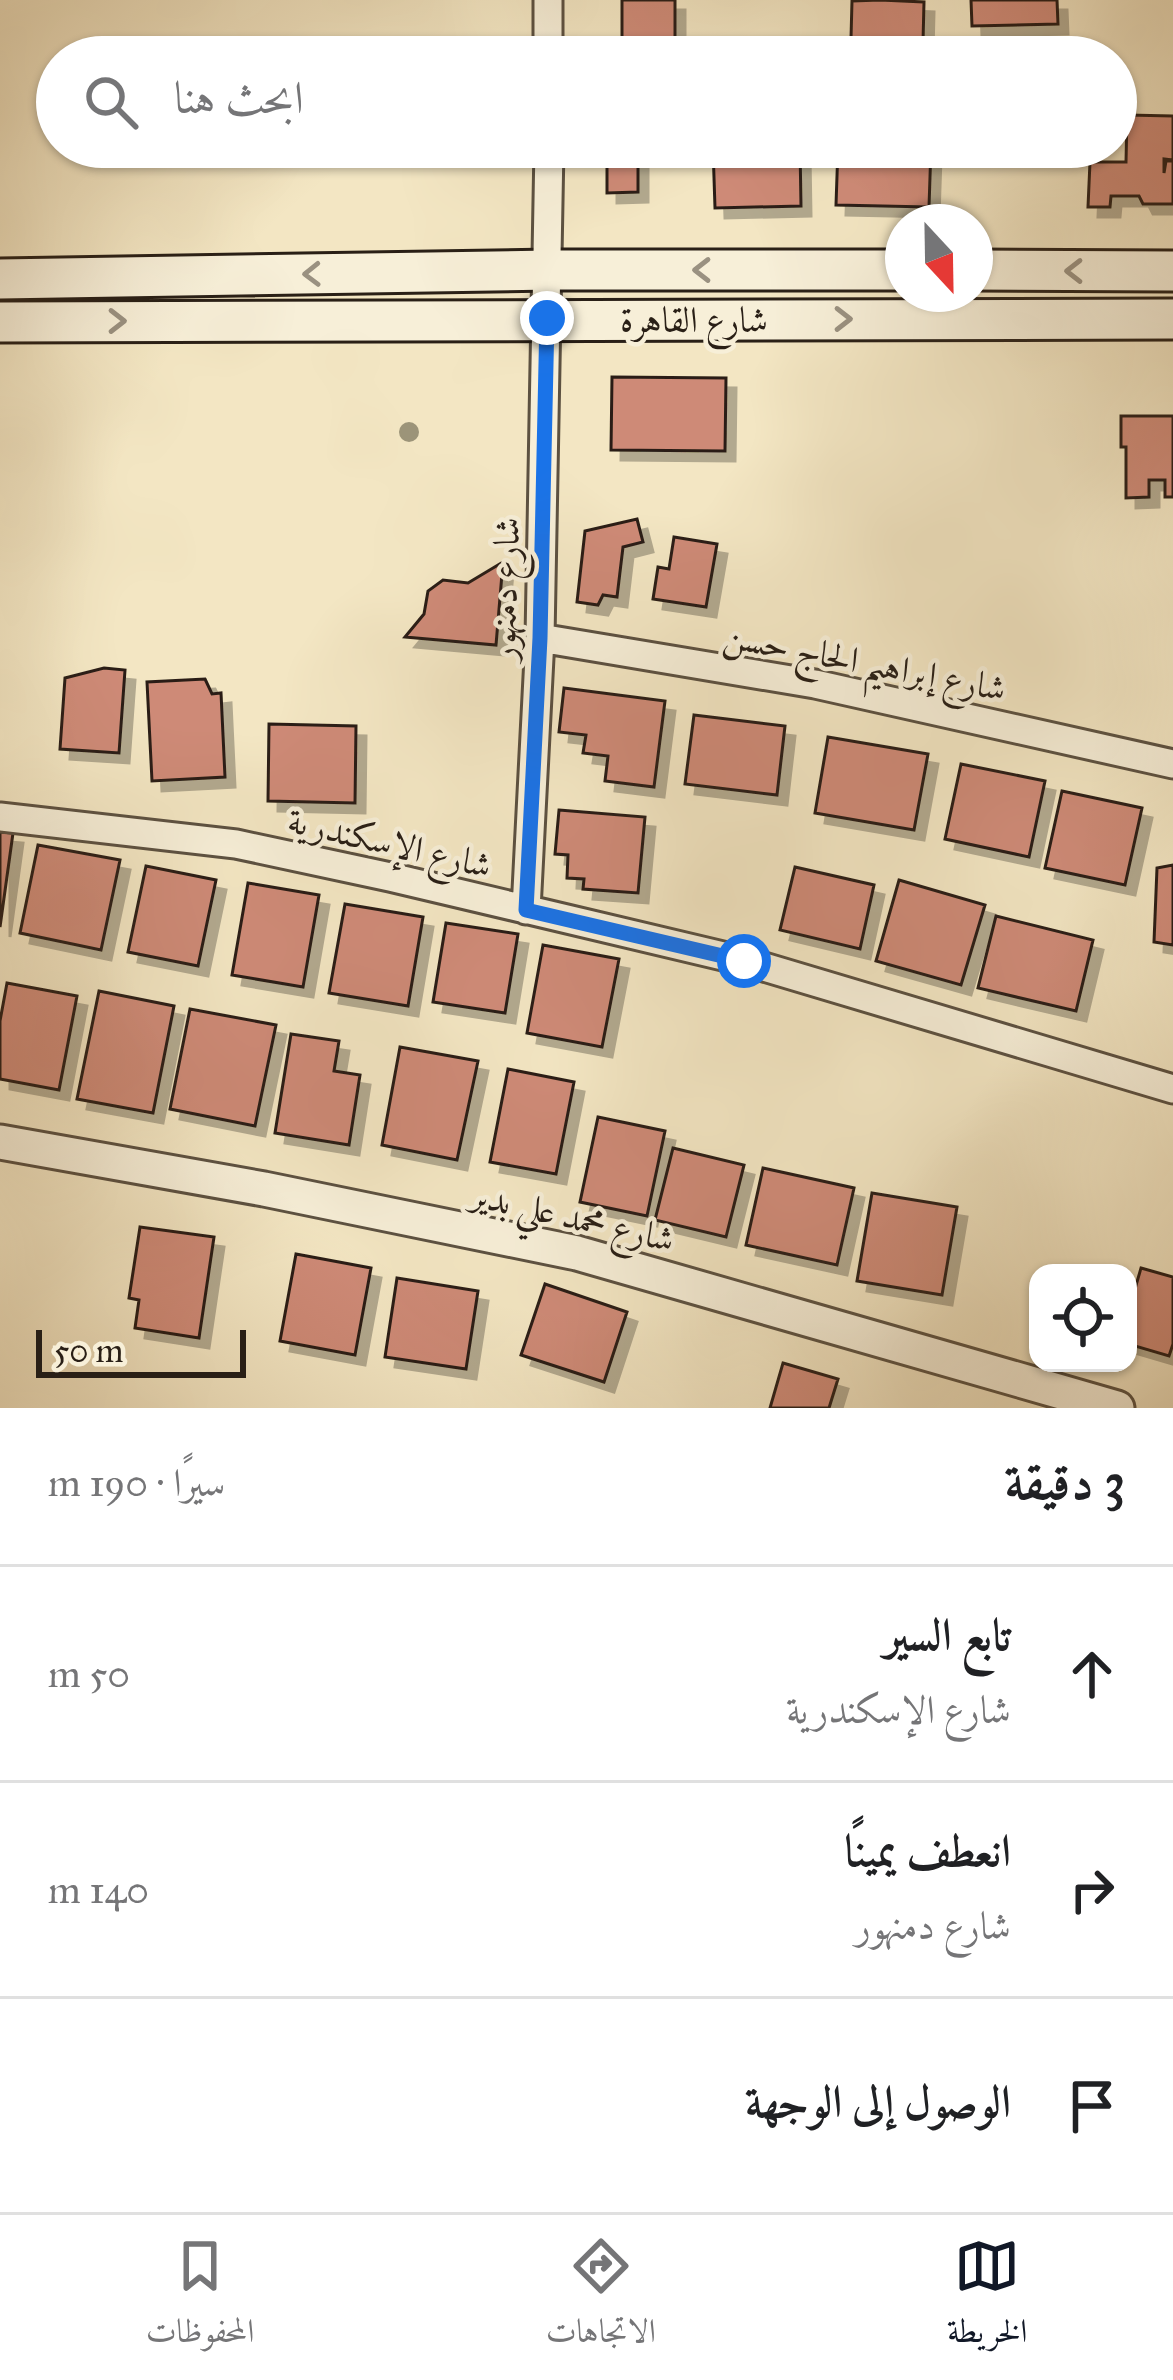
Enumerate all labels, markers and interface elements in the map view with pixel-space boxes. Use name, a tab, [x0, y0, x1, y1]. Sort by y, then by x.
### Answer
search box	[36, 36, 1137, 168]
icon: search	[78, 69, 144, 135]
text: ابحث هنا	[174, 70, 304, 125]
north arrow	[885, 204, 993, 312]
one-way arrow	[692, 257, 710, 283]
one-way arrow	[1064, 258, 1083, 284]
one-way arrow	[302, 261, 320, 287]
route end	[520, 291, 574, 345]
street label: شارع القاهرة	[620, 298, 768, 350]
one-way arrow	[835, 306, 853, 332]
one-way arrow	[109, 308, 127, 334]
street label: شارع دمنهور	[480, 516, 537, 665]
street label: شارع إبراهيم الحاج حسن	[717, 613, 1010, 724]
street label: شارع الإسكندرية	[282, 798, 496, 896]
route start	[717, 934, 771, 988]
street label: شارع محمد علي بدير	[460, 1171, 679, 1273]
map controls	[1029, 1264, 1137, 1372]
button: locate	[1029, 1264, 1137, 1372]
scale bar	[36, 1324, 246, 1377]
text: 50 m	[54, 1331, 123, 1371]
text: 3 دقيقة	[1005, 1451, 1125, 1513]
text: سيرًا · 190 m	[48, 1459, 225, 1507]
text: تابع السير	[884, 1607, 1011, 1662]
icon: ahead	[1059, 1641, 1125, 1707]
text: 50 m	[48, 1650, 130, 1698]
text: شارع الإسكندرية	[786, 1686, 1011, 1734]
text: انعطف يمينًا	[845, 1823, 1011, 1878]
icon: right	[1059, 1857, 1125, 1923]
text: 140 m	[48, 1866, 149, 1914]
text: شارع دمنهور	[855, 1902, 1011, 1950]
icon: arrive	[1059, 2073, 1125, 2139]
text: الوصول إلى الوجهة	[745, 2074, 1011, 2129]
tab: المحفوظات	[146, 2233, 254, 2363]
tab: الاتجاهات	[546, 2233, 656, 2363]
tab: الخريطة	[947, 2233, 1027, 2363]

